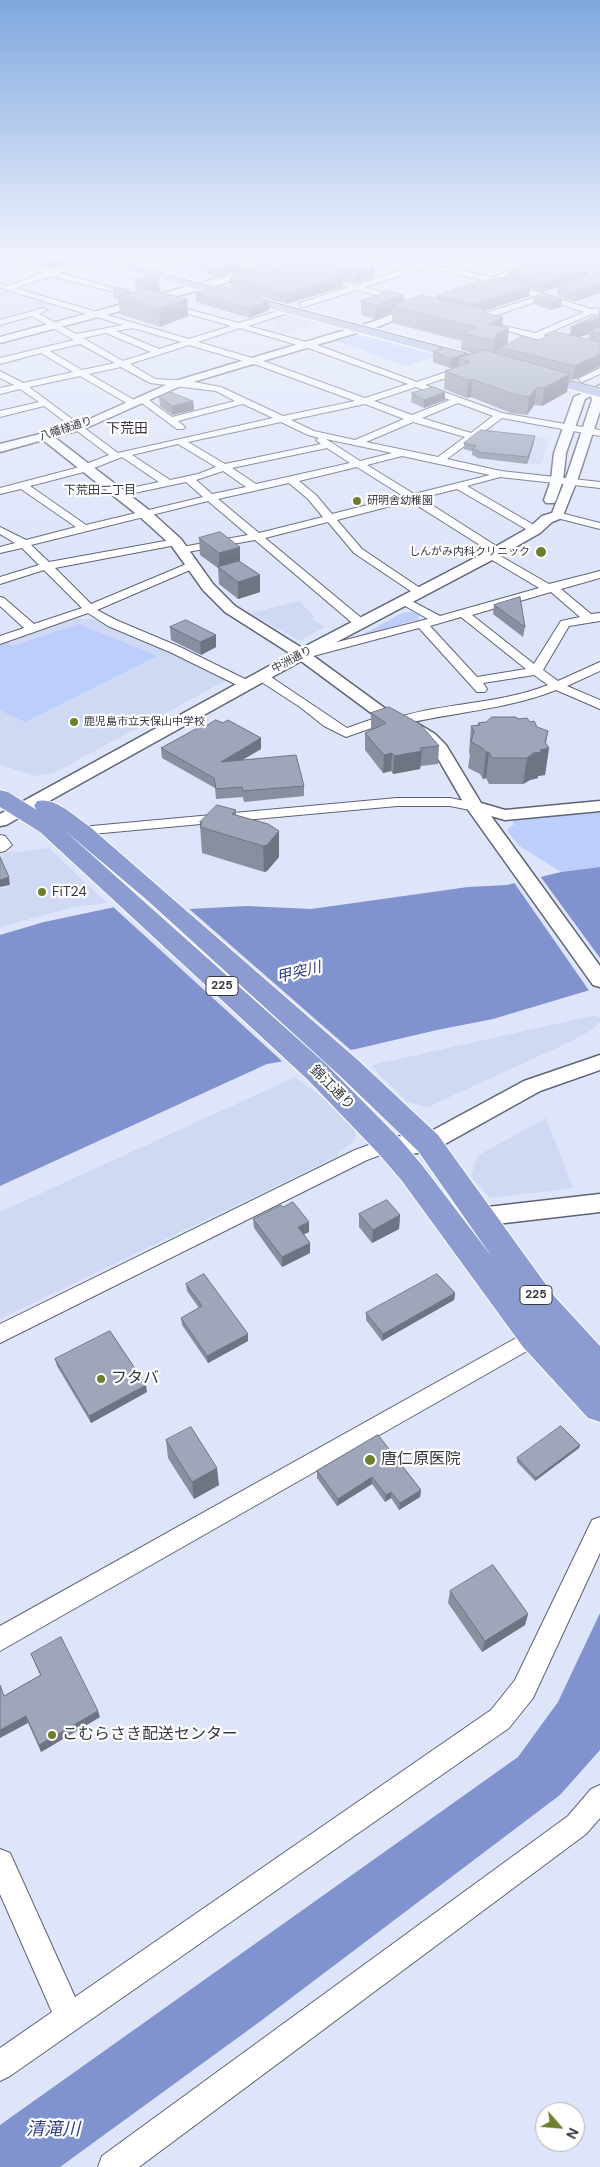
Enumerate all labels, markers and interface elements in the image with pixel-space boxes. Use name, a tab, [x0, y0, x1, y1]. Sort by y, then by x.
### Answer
street label: 八幡様通り	[38, 414, 94, 444]
district label: 下荒田	[106, 421, 148, 437]
district label: 下荒田二丁目	[64, 484, 136, 498]
place label: 研明舎幼稚園	[367, 494, 433, 508]
marker: 研明舎幼稚園	[351, 495, 363, 507]
place label: しんがみ内科クリニック	[409, 545, 530, 559]
marker: しんがみ内科クリニック	[534, 545, 548, 559]
street label: 中洲通り	[269, 644, 315, 676]
place label: 鹿児島市立天保山中学校	[84, 715, 205, 729]
marker: 鹿児島市立天保山中学校	[68, 716, 80, 728]
place label: FiT24	[52, 884, 87, 900]
marker: FiT24	[36, 886, 48, 898]
water label: 甲突川	[275, 959, 323, 987]
road number: 225	[206, 976, 238, 996]
street label: 錦江通り	[306, 1062, 358, 1114]
road number: 225	[520, 1286, 552, 1304]
place label: フタバ	[111, 1369, 159, 1389]
marker: フタバ	[95, 1373, 107, 1385]
place label: 唐仁原医院	[381, 1450, 461, 1470]
marker: 唐仁原医院	[363, 1453, 377, 1467]
place label: こむらさき配送センター	[62, 1725, 238, 1745]
marker: こむらさき配送センター	[46, 1729, 58, 1741]
north arrow	[535, 2102, 585, 2152]
water label: 清滝川	[26, 2119, 80, 2141]
text: N	[562, 2125, 583, 2142]

